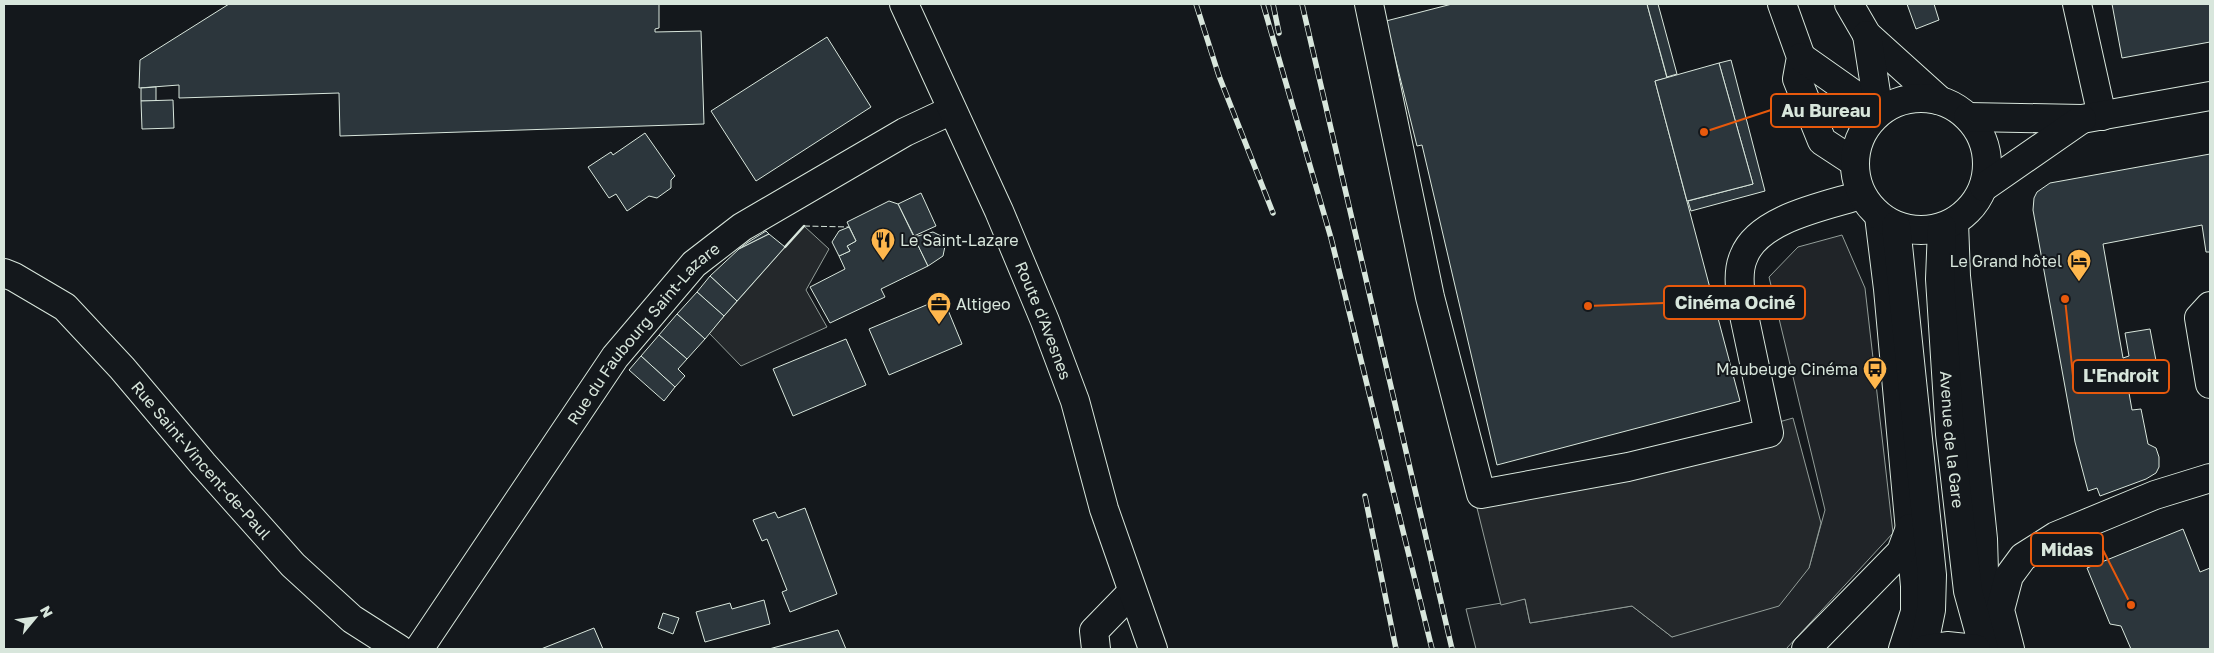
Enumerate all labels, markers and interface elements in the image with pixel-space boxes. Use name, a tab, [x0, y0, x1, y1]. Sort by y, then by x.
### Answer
callout: Au Bureau	[1771, 94, 1880, 127]
text: Au Bureau	[1781, 99, 1871, 121]
restaurant icon: Le Saint-Lazare	[870, 227, 896, 261]
place label: Le Saint-Lazare	[900, 230, 1019, 250]
street label: Rue du Faubourg Saint-Lazare	[563, 238, 724, 428]
hotel icon: Le Grand hôtel	[2066, 248, 2092, 282]
place label: Le Grand hôtel	[1949, 251, 2062, 271]
street label: Route d'Avesnes	[1011, 258, 1076, 382]
callout: Cinéma Ociné	[1664, 286, 1805, 319]
office icon: Altigeo	[926, 291, 952, 325]
text: Cinéma Ociné	[1675, 291, 1796, 313]
place label: Altigeo	[956, 294, 1011, 314]
bus stop icon: Maubeuge Cinéma	[1862, 356, 1888, 390]
place label: Maubeuge Cinéma	[1716, 359, 1858, 379]
callout: L'Endroit	[2073, 360, 2169, 393]
text: L'Endroit	[2083, 364, 2159, 386]
street label: Avenue de la Gare	[1936, 370, 1968, 509]
street label: Rue Saint-Vincent-de-Paul	[127, 377, 275, 543]
callout: Midas	[2031, 533, 2103, 566]
text: Midas	[2041, 538, 2093, 560]
north arrow	[10, 593, 60, 643]
text: N	[37, 603, 57, 620]

